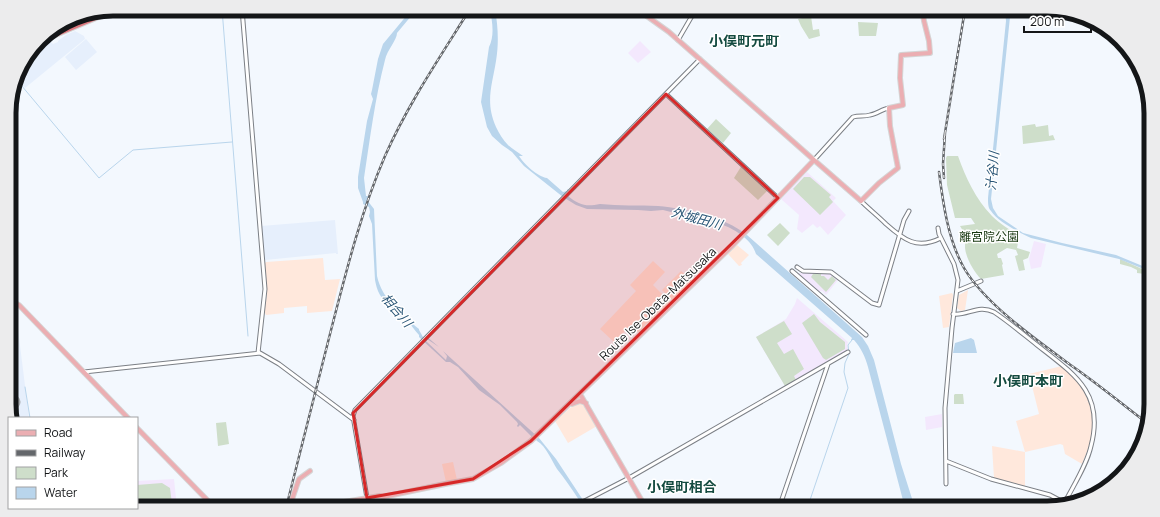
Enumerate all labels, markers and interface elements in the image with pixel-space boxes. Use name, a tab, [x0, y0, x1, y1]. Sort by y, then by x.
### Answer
scale bar	[1024, 8, 1091, 34]
text: 200 m	[1030, 13, 1064, 30]
district label: 小俣町元町	[709, 31, 779, 50]
water label: 汁谷川	[981, 149, 1003, 191]
water label: 外城田川	[670, 203, 726, 234]
park label: 離宮院公園	[959, 228, 1019, 245]
street label: Route Ise-Obata-Matsusaka	[595, 243, 720, 364]
water label: 相合川	[377, 289, 418, 332]
district label: 小俣町本町	[993, 371, 1063, 390]
legend	[8, 417, 138, 509]
text: Road	[44, 424, 72, 441]
text: Railway	[44, 444, 86, 461]
text: Park	[44, 464, 69, 481]
district label: 小俣町相合	[647, 477, 717, 496]
text: Water	[44, 484, 78, 501]

